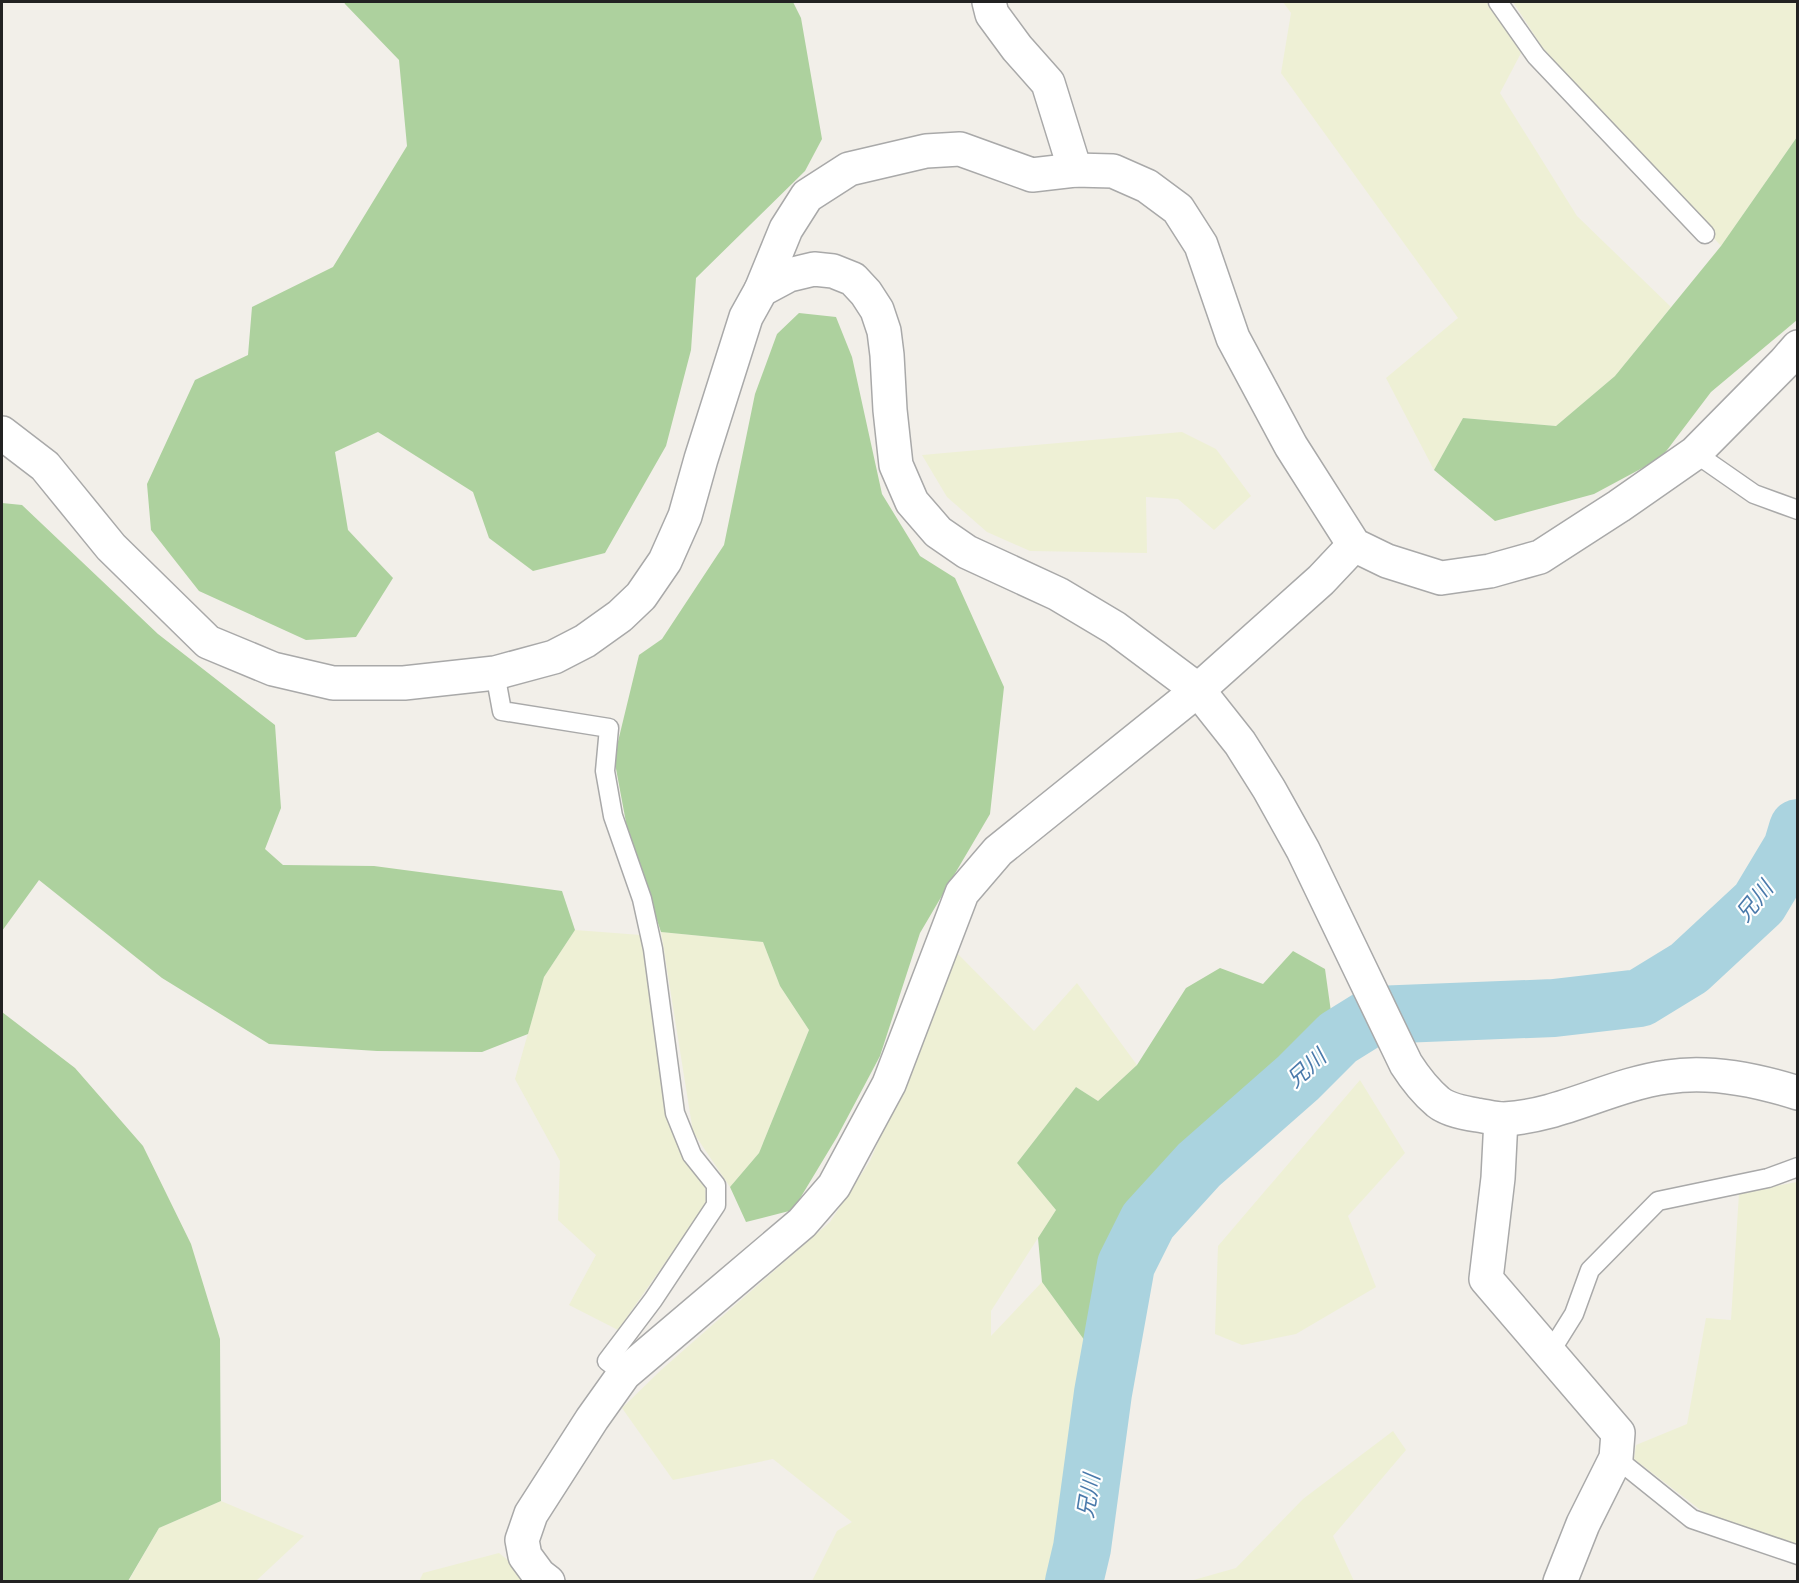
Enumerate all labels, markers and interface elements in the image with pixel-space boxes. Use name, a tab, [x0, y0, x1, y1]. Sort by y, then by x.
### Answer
water label: 兄川	[1730, 874, 1779, 926]
water label: 兄川	[1281, 1042, 1333, 1092]
water label: 兄川	[1072, 1470, 1105, 1520]

